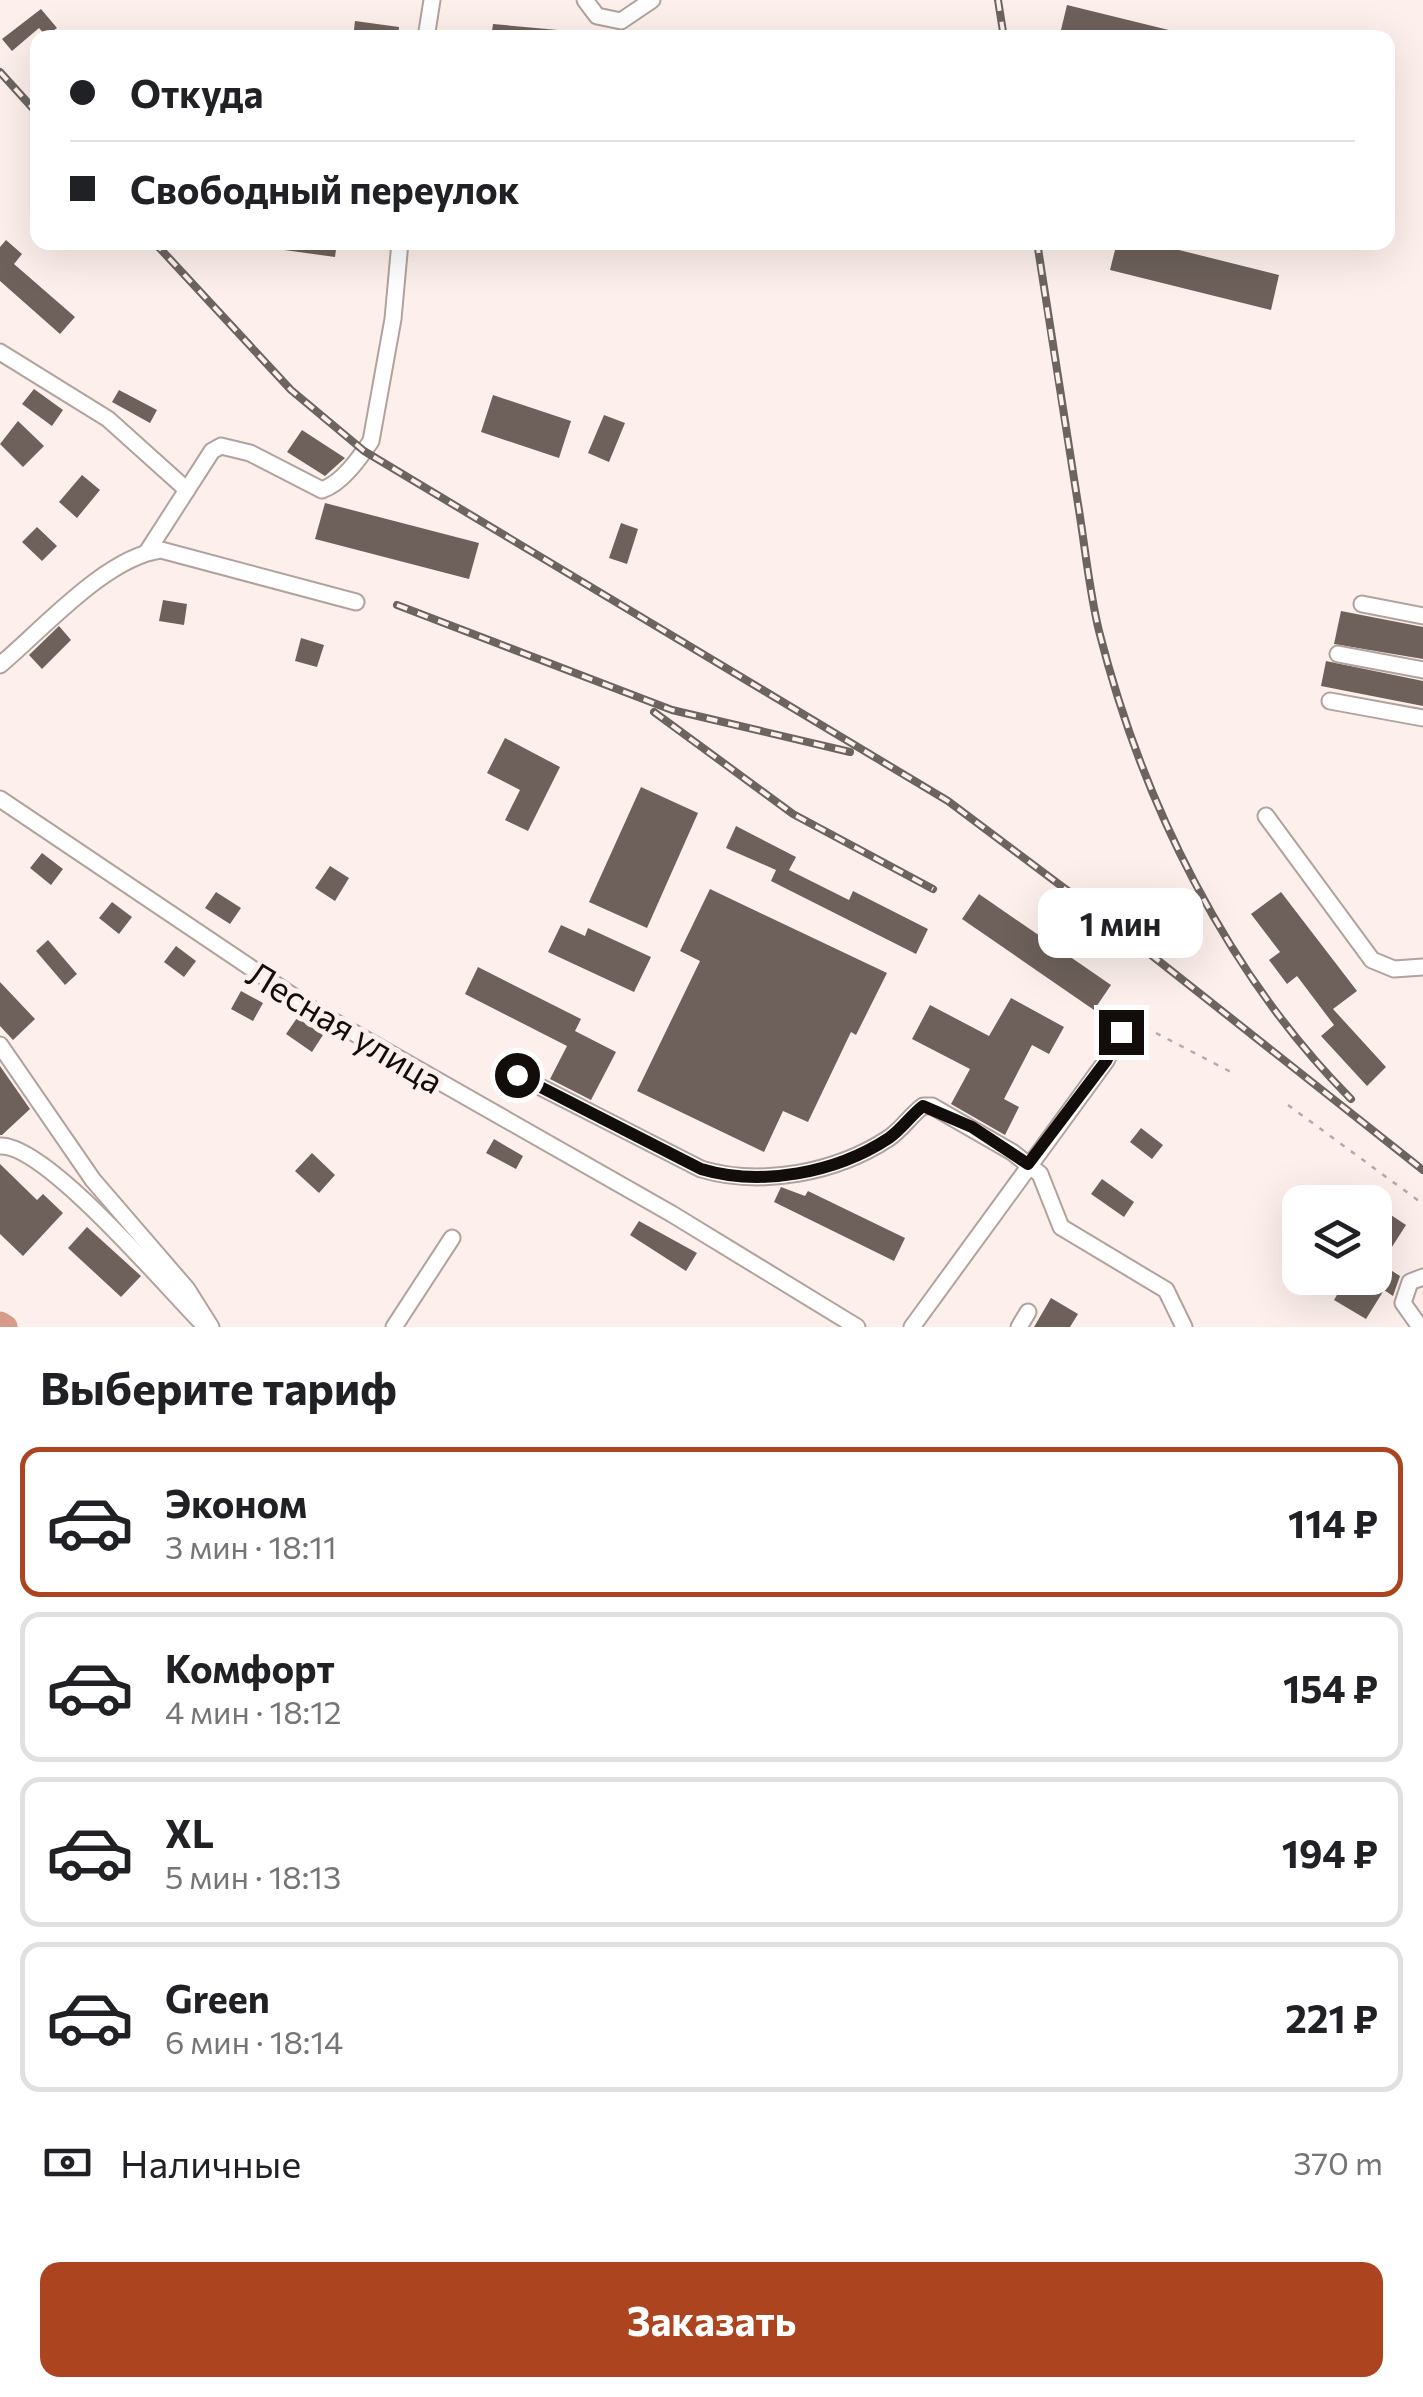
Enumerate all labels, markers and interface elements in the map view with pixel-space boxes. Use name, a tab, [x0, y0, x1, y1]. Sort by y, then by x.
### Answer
text: Откуда	[130, 69, 263, 116]
text: Свободный переулок	[130, 165, 519, 212]
callout: 1 мин	[1038, 887, 1204, 957]
text: 1 мин	[1080, 903, 1161, 943]
street label: Лесная улица	[240, 951, 452, 1101]
route end	[1099, 1010, 1144, 1055]
route start	[495, 1053, 540, 1098]
map controls	[1282, 1185, 1392, 1295]
button: layers	[1282, 1185, 1392, 1295]
text: Выберите тариф	[40, 1359, 397, 1414]
icon: car	[45, 1477, 135, 1567]
text: Эконом	[165, 1479, 307, 1526]
text: 114 ₽	[1288, 1499, 1378, 1546]
text: 3 мин · 18:11	[165, 1526, 337, 1566]
icon: car	[45, 1642, 135, 1732]
text: Комфорт	[165, 1644, 335, 1691]
text: 154 ₽	[1283, 1664, 1378, 1711]
text: 4 мин · 18:12	[165, 1691, 342, 1731]
icon: car	[45, 1807, 135, 1897]
text: XL	[165, 1809, 214, 1856]
text: 194 ₽	[1282, 1829, 1378, 1876]
text: 5 мин · 18:13	[165, 1856, 341, 1896]
icon: car	[45, 1972, 135, 2062]
text: Green	[165, 1974, 270, 2021]
text: 221 ₽	[1285, 1994, 1378, 2041]
text: 6 мин · 18:14	[165, 2021, 343, 2061]
icon: cash	[40, 2135, 95, 2190]
text: Наличные	[120, 2139, 301, 2186]
text: 370 m	[1293, 2142, 1383, 2182]
button: Заказать	[40, 2262, 1383, 2377]

